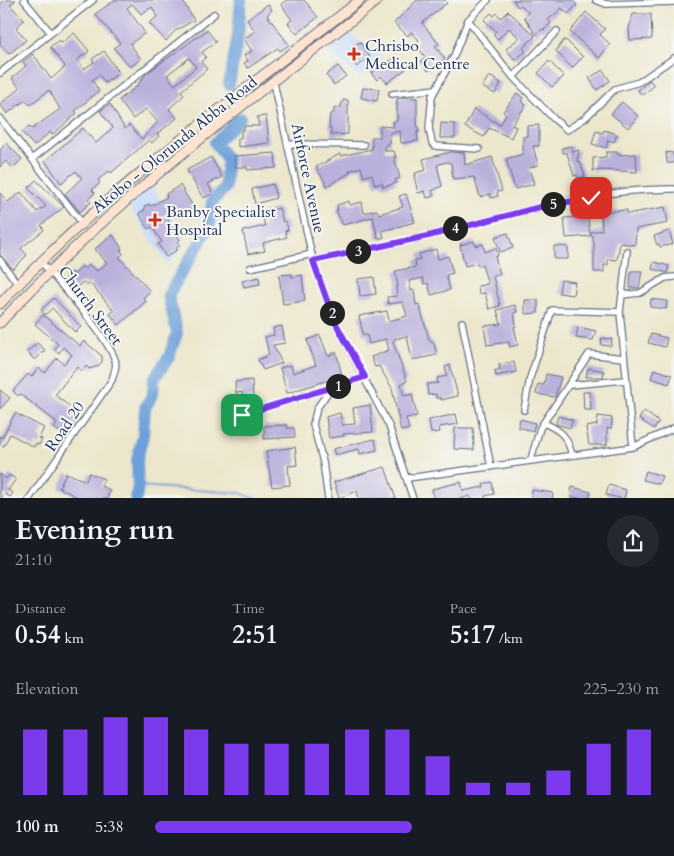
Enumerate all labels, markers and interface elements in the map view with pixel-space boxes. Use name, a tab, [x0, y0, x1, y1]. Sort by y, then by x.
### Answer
place label: Chrisbo Medical Centre	[365, 35, 470, 75]
marker: Chrisbo Medical Centre	[347, 47, 361, 61]
street label: Akobo - Olorunda Abba Road	[87, 71, 262, 218]
street label: Airforce Avenue	[286, 121, 330, 235]
pin	[570, 177, 612, 219]
icon: check	[577, 184, 605, 212]
pin: 5	[540, 192, 566, 216]
text: 5	[550, 195, 557, 214]
place label: Banby Specialist Hospital	[166, 201, 276, 241]
marker: Banby Specialist Hospital	[148, 213, 162, 227]
pin: 4	[442, 216, 468, 240]
text: 4	[452, 219, 459, 238]
pin: 3	[346, 238, 370, 264]
text: 3	[355, 242, 362, 261]
street label: Church Street	[53, 261, 127, 350]
pin: 2	[320, 300, 344, 326]
text: 2	[329, 304, 336, 323]
pin: 1	[326, 374, 350, 398]
text: 1	[335, 377, 342, 396]
pin	[221, 394, 263, 436]
street label: Road 20	[40, 397, 90, 456]
icon: arrive	[228, 401, 256, 429]
text: Evening run	[15, 511, 174, 549]
button: share	[607, 515, 659, 567]
text: 21:10	[15, 549, 52, 571]
text: Distance	[15, 599, 66, 618]
text: Time	[232, 599, 265, 618]
text: Pace	[450, 599, 477, 618]
text: 0.54	[15, 618, 61, 652]
text: 2:51	[232, 618, 278, 652]
text: 5:17	[450, 618, 495, 652]
text: km	[61, 629, 84, 648]
text: /km	[495, 629, 523, 648]
text: Elevation	[15, 678, 79, 700]
text: 225–230 m	[583, 678, 659, 700]
text: 100 m	[15, 816, 59, 838]
text: 5:38	[95, 816, 124, 838]

